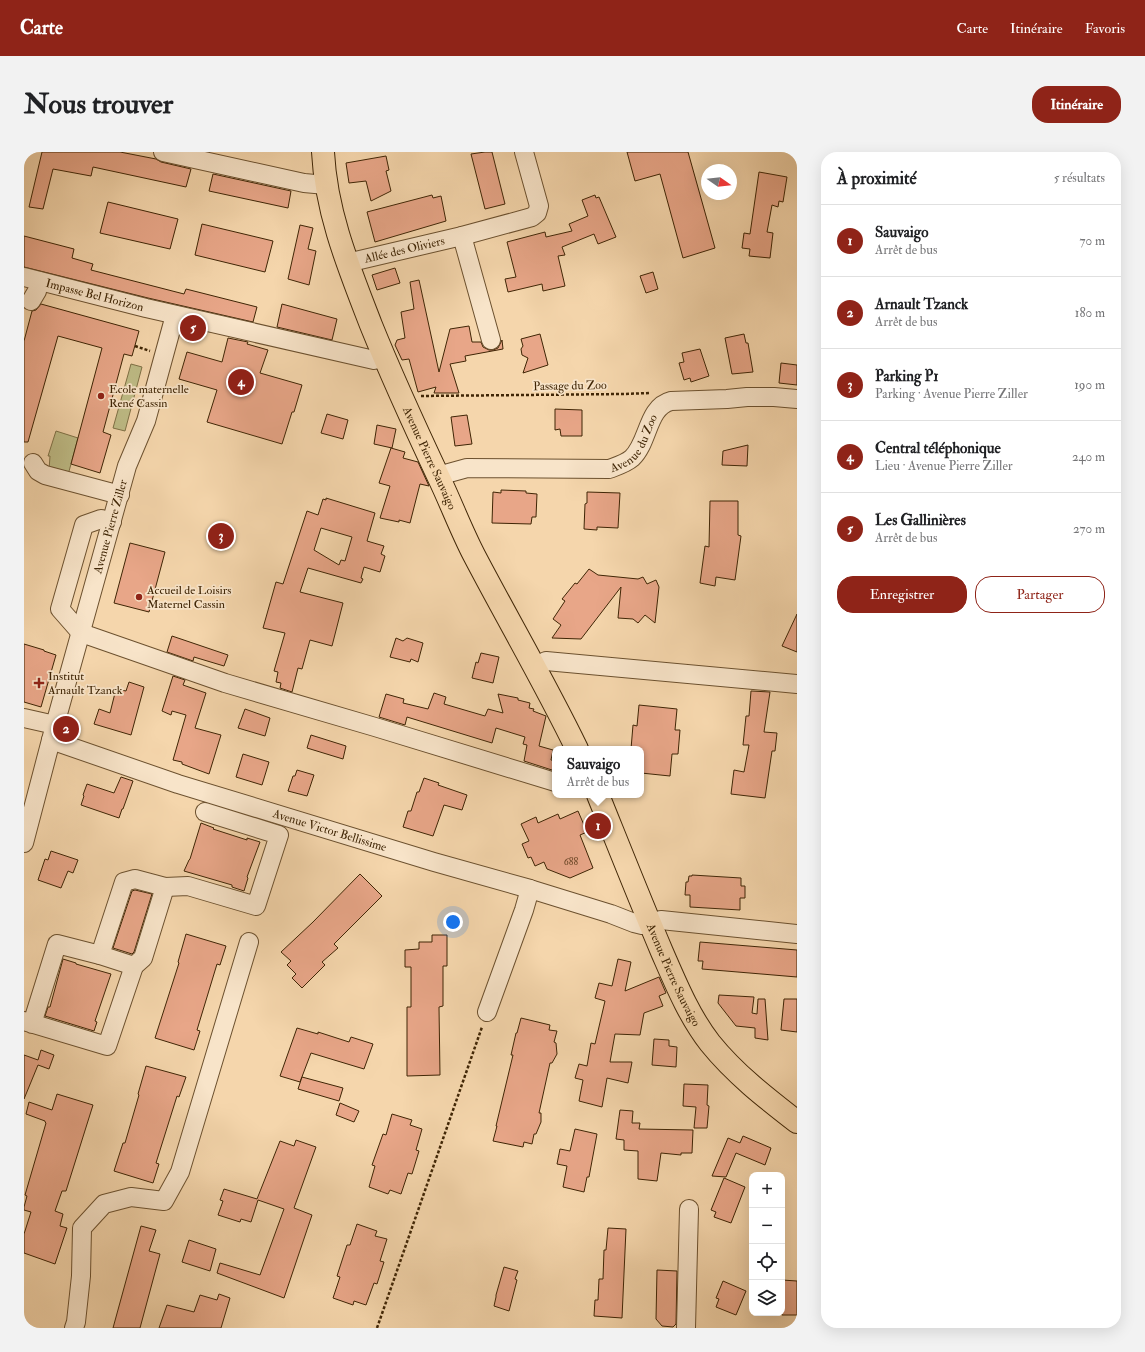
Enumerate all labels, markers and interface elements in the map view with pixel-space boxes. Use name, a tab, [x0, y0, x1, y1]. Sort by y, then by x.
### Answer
text: Carte	[20, 16, 63, 40]
text: Carte	[957, 20, 988, 37]
text: Itinéraire	[1010, 20, 1063, 37]
text: Favoris	[1085, 20, 1125, 37]
button: Itinéraire	[1032, 86, 1121, 123]
text: Nous trouver	[24, 87, 173, 122]
north arrow	[701, 164, 737, 200]
text: À proximité	[837, 168, 917, 189]
text: 5 résultats	[1054, 170, 1105, 186]
text: Sauvaigo	[875, 223, 928, 242]
street label: Allée des Oliviers	[362, 233, 446, 266]
text: 1	[848, 233, 852, 249]
text: 70 m	[1080, 233, 1105, 249]
text: Arrêt de bus	[875, 242, 937, 258]
street label: Impasse Bel Horizon	[44, 275, 145, 315]
text: Arnault Tzanck	[875, 295, 968, 314]
text: 2	[847, 305, 853, 321]
text: 180 m	[1075, 305, 1105, 321]
pin: 5	[180, 313, 206, 343]
text: Arrêt de bus	[875, 314, 937, 330]
pin: 4	[228, 367, 254, 397]
text: Parking P1	[875, 367, 939, 386]
text: 3	[848, 377, 853, 393]
text: 190 m	[1074, 377, 1105, 393]
street label: Passage du Zoo	[533, 378, 607, 394]
place label: Ecole maternelle René Cassin	[109, 382, 189, 411]
text: Parking · Avenue Pierre Ziller	[875, 386, 1028, 402]
marker: Ecole maternelle René Cassin	[96, 391, 106, 401]
street label: Avenue Pierre Sauvaigo	[399, 403, 460, 512]
street label: Avenue du Zoo	[607, 411, 661, 476]
text: Central téléphonique	[875, 439, 1001, 458]
text: 4	[846, 449, 854, 465]
text: 240 m	[1072, 449, 1105, 465]
text: Lieu · Avenue Pierre Ziller	[875, 458, 1013, 474]
street label: Avenue Pierre Ziller	[90, 477, 130, 576]
text: Les Gallinières	[875, 511, 966, 530]
pin: 3	[208, 521, 234, 551]
text: 5	[847, 521, 853, 537]
text: 270 m	[1073, 521, 1105, 537]
text: Arrêt de bus	[875, 530, 937, 546]
button: Enregistrer	[837, 576, 967, 613]
button: Partager	[975, 576, 1105, 613]
place label: Accueil de Loisirs Maternel Cassin	[146, 583, 231, 612]
marker: Accueil de Loisirs Maternel Cassin	[134, 592, 144, 602]
place label: Institut Arnault Tzanck	[47, 669, 123, 698]
marker: Institut Arnault Tzanck	[33, 677, 45, 689]
pin: 2	[53, 714, 79, 744]
popup	[552, 746, 644, 798]
text: Sauvaigo	[567, 755, 620, 774]
text: Arrêt de bus	[567, 774, 629, 790]
street label: Avenue Victor Bellissime	[270, 806, 389, 855]
pin: 1	[585, 811, 611, 841]
house number: 688	[564, 856, 579, 868]
your location	[443, 912, 463, 932]
street label: Avenue Pierre Sauvaigo	[643, 920, 704, 1029]
map controls	[749, 1172, 785, 1316]
button: +	[749, 1172, 785, 1208]
button: −	[749, 1208, 785, 1244]
button: locate	[749, 1244, 785, 1280]
button: layers	[749, 1280, 785, 1316]

